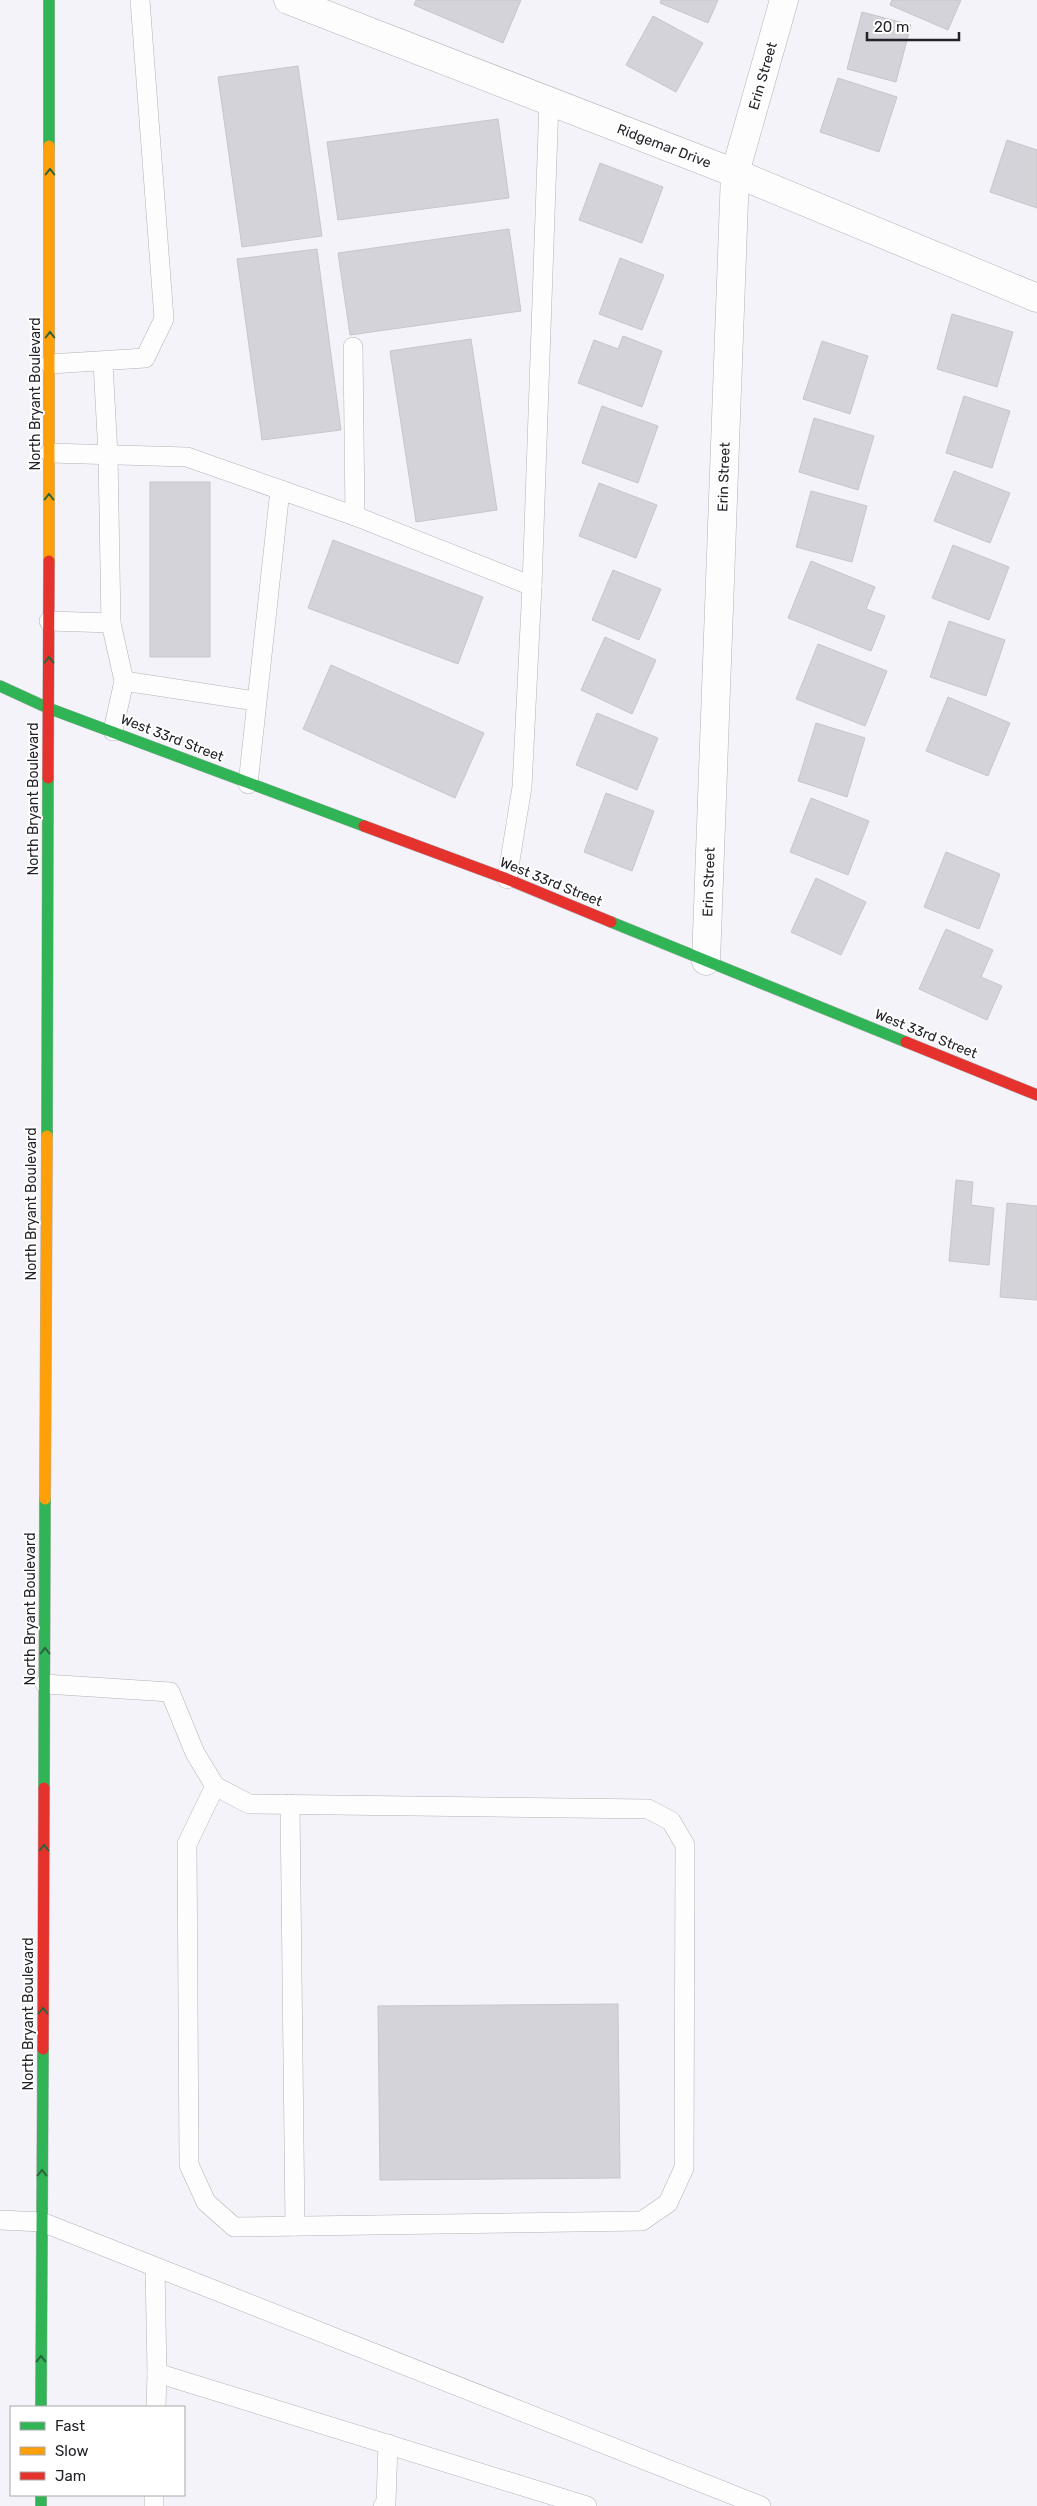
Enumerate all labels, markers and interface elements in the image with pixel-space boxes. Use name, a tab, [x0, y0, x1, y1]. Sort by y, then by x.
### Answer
scale bar	[867, 10, 960, 42]
text: 20 m	[874, 18, 909, 36]
street label: Erin Street	[745, 40, 781, 112]
street label: Ridgemar Drive	[615, 120, 714, 172]
one-way arrow	[44, 168, 55, 176]
street label: North Bryant Boulevard	[27, 317, 44, 471]
one-way arrow	[45, 330, 55, 338]
street label: Erin Street	[714, 441, 734, 512]
one-way arrow	[44, 493, 54, 500]
one-way arrow	[44, 655, 54, 663]
street label: West 33rd Street	[118, 711, 226, 766]
street label: North Bryant Boulevard	[25, 722, 42, 876]
street label: Erin Street	[699, 846, 719, 917]
street label: West 33rd Street	[497, 854, 605, 910]
street label: West 33rd Street	[872, 1006, 980, 1062]
street label: North Bryant Boulevard	[23, 1127, 40, 1281]
street label: North Bryant Boulevard	[22, 1532, 39, 1686]
one-way arrow	[40, 1647, 50, 1654]
one-way arrow	[39, 1844, 49, 1852]
street label: North Bryant Boulevard	[20, 1937, 37, 2091]
one-way arrow	[38, 2007, 48, 2014]
one-way arrow	[37, 2169, 47, 2177]
one-way arrow	[36, 2354, 46, 2362]
legend	[10, 2406, 185, 2496]
text: Fast	[55, 2417, 85, 2435]
text: Slow	[55, 2442, 88, 2460]
text: Jam	[55, 2467, 86, 2485]

